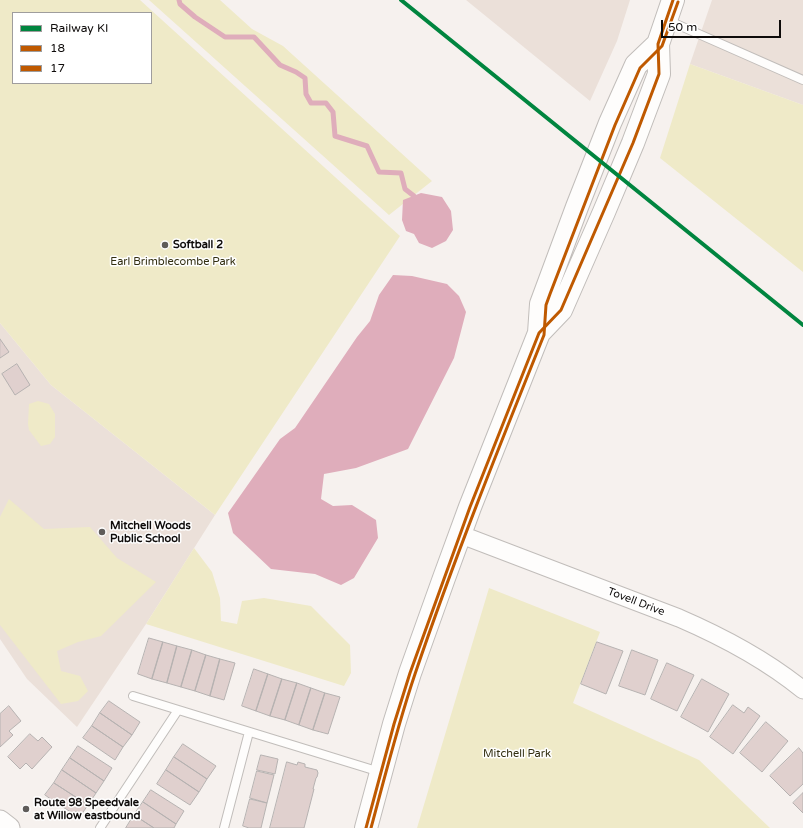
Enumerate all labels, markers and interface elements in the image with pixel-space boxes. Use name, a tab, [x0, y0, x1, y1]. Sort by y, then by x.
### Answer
legend	[12, 12, 152, 84]
scale bar	[663, 12, 783, 38]
text: 50 m	[668, 20, 697, 34]
text: Railway KI	[50, 21, 108, 35]
text: 18	[50, 41, 65, 55]
text: 17	[50, 61, 65, 75]
place label: Softball 2	[173, 238, 223, 252]
marker: Softball 2	[160, 240, 170, 250]
park label: Earl Brimblecombe Park	[110, 255, 236, 269]
place label: Mitchell Woods Public School	[110, 519, 191, 545]
marker: Mitchell Woods Public School	[97, 527, 107, 537]
street label: Tovell Drive	[606, 585, 666, 619]
park label: Mitchell Park	[483, 747, 551, 761]
place label: Route 98 Speedvale at Willow eastbound	[34, 796, 140, 822]
marker: Route 98 Speedvale at Willow eastbound	[21, 804, 31, 814]

